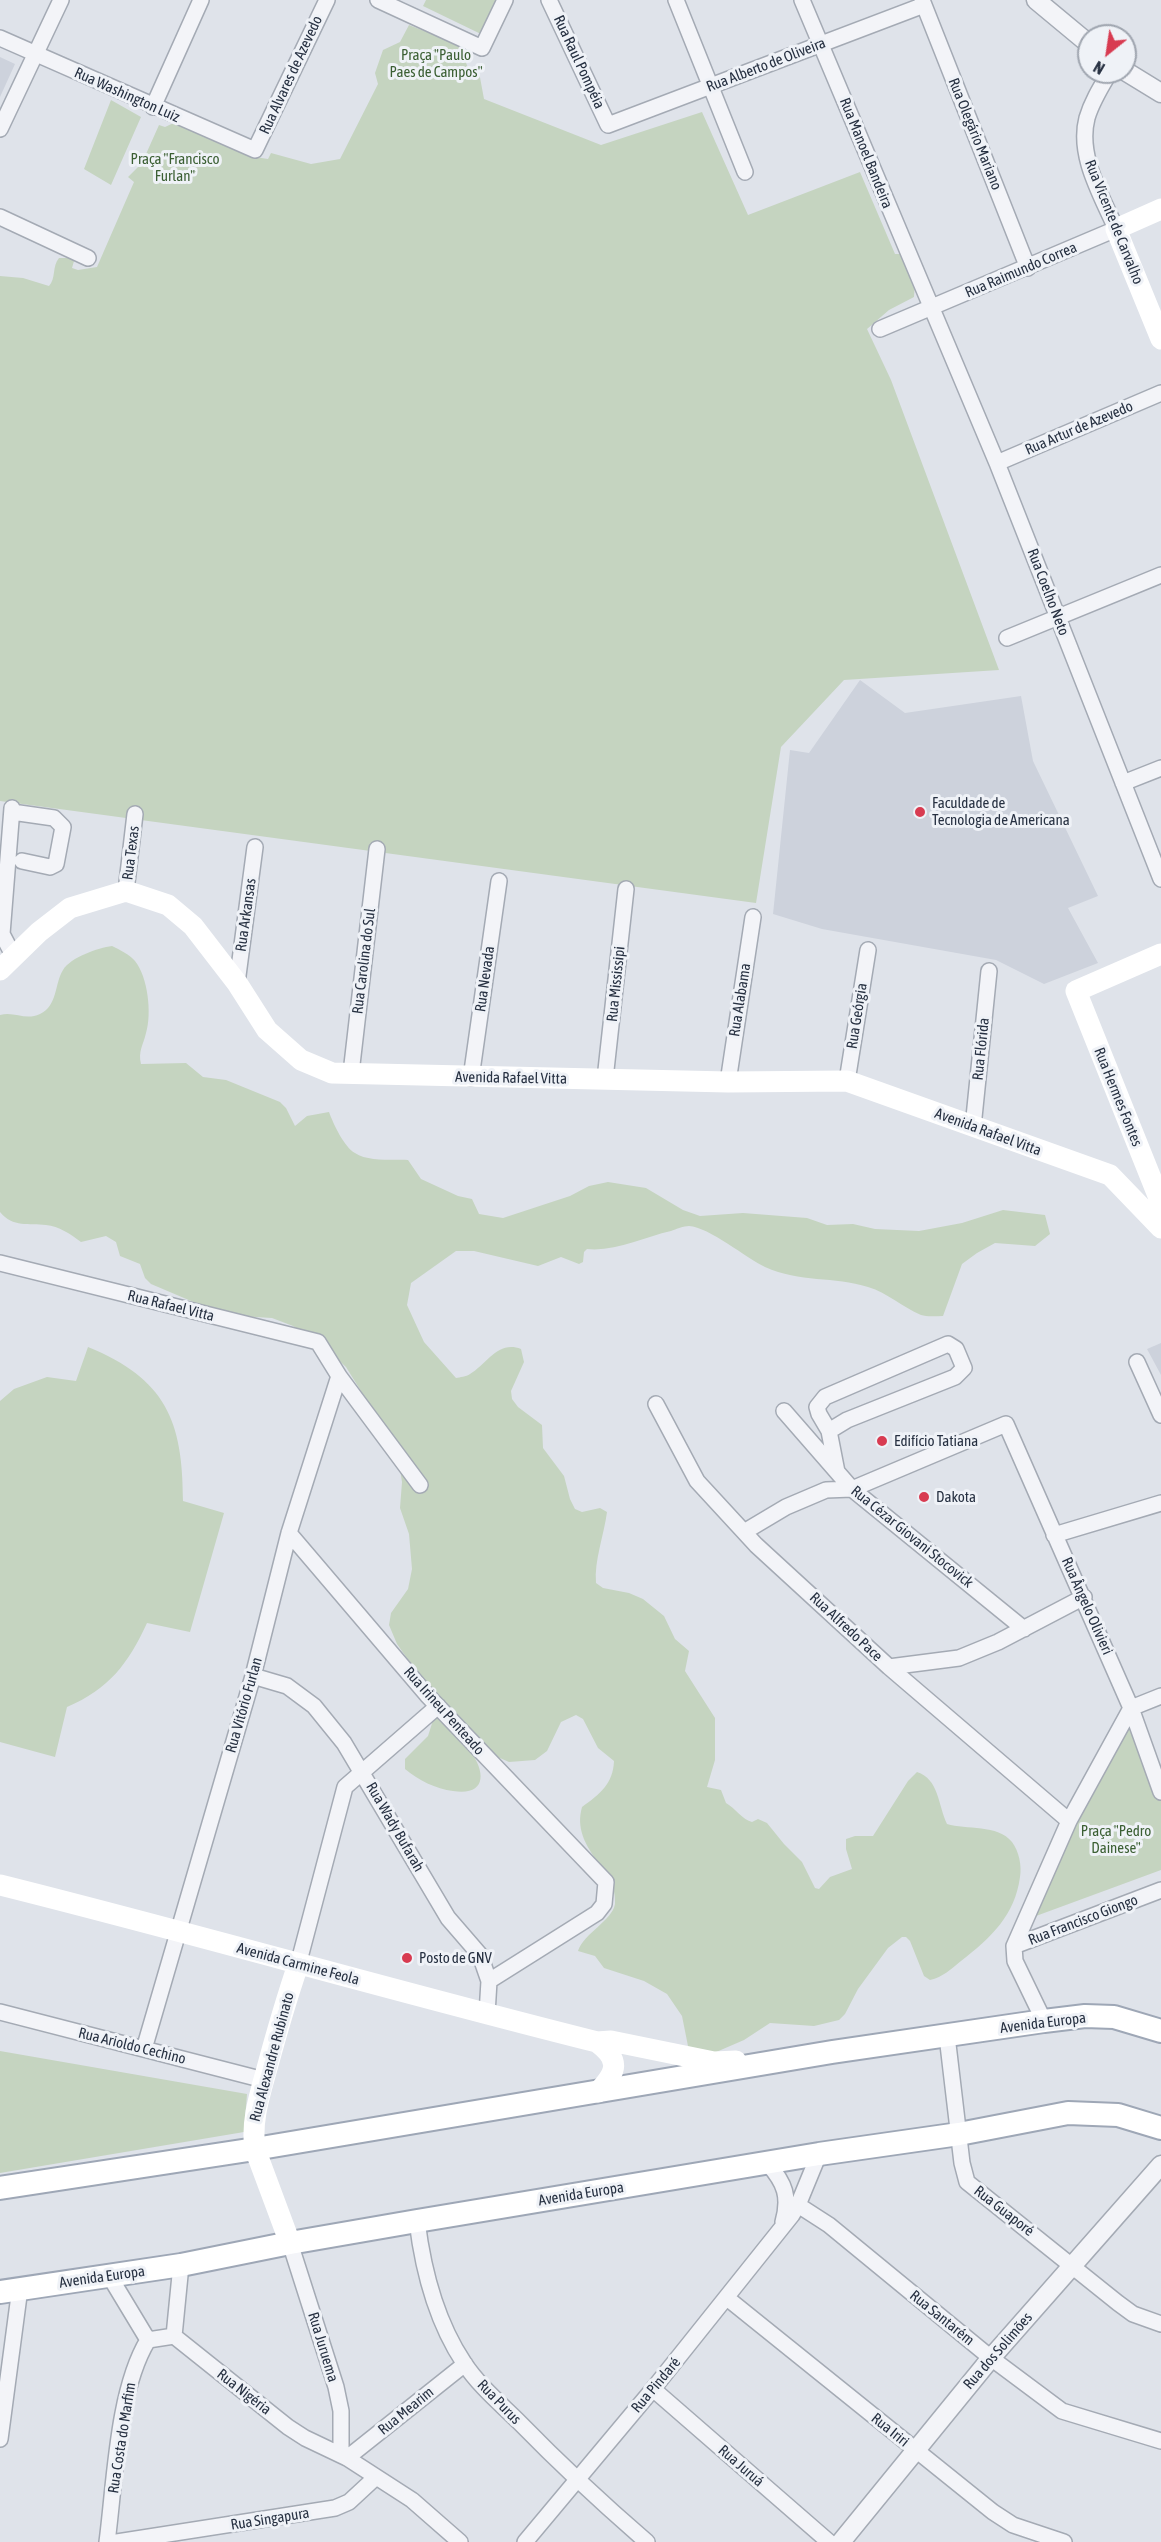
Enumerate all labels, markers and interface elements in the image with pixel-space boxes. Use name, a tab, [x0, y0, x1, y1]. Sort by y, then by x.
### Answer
street label: Rua Raul Pompéia	[550, 12, 608, 112]
street label: Rua Alvares de Azevedo	[256, 13, 326, 137]
north arrow	[1077, 24, 1137, 84]
street label: Rua Alberto de Oliveira	[704, 34, 828, 96]
park label: Praça "Paulo Paes de Campos"	[389, 46, 483, 81]
text: N	[1090, 58, 1108, 78]
street label: Rua Washington Luiz	[72, 64, 182, 126]
street label: Rua Olegário Mariano	[944, 75, 1006, 193]
street label: Rua Manoel Bandeira	[836, 95, 896, 211]
park label: Praça "Francisco Furlan"	[131, 150, 219, 185]
street label: Rua Vicente de Carvalho	[1081, 157, 1147, 287]
street label: Rua Raimundo Correa	[962, 238, 1080, 302]
street label: Rua Artur de Azevedo	[1022, 397, 1136, 459]
street label: Rua Coelho Neto	[1023, 546, 1073, 638]
place label: Faculdade de Tecnologia de Americana	[932, 794, 1070, 829]
marker: Faculdade de Tecnologia de Americana	[913, 805, 927, 819]
street label: Rua Texas	[119, 825, 143, 881]
street label: Rua Arkansas	[232, 877, 260, 953]
street label: Rua Carolina do Sul	[349, 907, 379, 1015]
street label: Rua Nevada	[471, 945, 499, 1013]
street label: Rua Mississipi	[603, 945, 629, 1023]
street label: Rua Alabama	[725, 962, 755, 1038]
street label: Rua Geórgia	[843, 982, 871, 1050]
street label: Rua Flórida	[969, 1017, 993, 1081]
street label: Rua Hermes Fontes	[1090, 1045, 1146, 1149]
street label: Avenida Rafael Vitta	[455, 1068, 567, 1088]
street label: Avenida Rafael Vitta	[932, 1104, 1044, 1160]
street label: Rua Rafael Vitta	[126, 1287, 216, 1325]
place label: Edifício Tatiana	[894, 1432, 978, 1450]
marker: Edifício Tatiana	[875, 1434, 889, 1448]
street label: Rua Cézar Giovani Stocovick	[847, 1482, 977, 1592]
place label: Dakota	[936, 1488, 976, 1506]
marker: Dakota	[917, 1490, 931, 1504]
street label: Rua Ângelo Olivieri	[1057, 1554, 1117, 1658]
street label: Rua Alfredo Pace	[806, 1589, 886, 1665]
street label: Rua Vitório Furlan	[222, 1655, 266, 1755]
street label: Rua Irineu Penteado	[400, 1663, 488, 1759]
street label: Rua Wady Bufarah	[362, 1779, 428, 1875]
park label: Praça "Pedro Dainese"	[1081, 1822, 1151, 1857]
street label: Rua Francisco Giongo	[1026, 1891, 1140, 1949]
street label: Avenida Carmine Feola	[235, 1939, 361, 1989]
place label: Posto de GNV	[419, 1949, 492, 1967]
marker: Posto de GNV	[400, 1951, 414, 1965]
street label: Rua Alexandre Rubinato	[246, 1990, 298, 2124]
street label: Avenida Europa	[999, 2009, 1087, 2037]
street label: Rua Arioldo Cechino	[76, 2024, 188, 2068]
street label: Avenida Europa	[537, 2178, 625, 2210]
street label: Rua Guaporé	[970, 2182, 1038, 2240]
street label: Avenida Europa	[58, 2262, 146, 2292]
street label: Rua Santarém	[906, 2287, 978, 2349]
street label: Rua dos Solimões	[960, 2309, 1036, 2393]
street label: Rua Juruema	[304, 2310, 342, 2384]
street label: Rua Pindaré	[628, 2354, 684, 2416]
street label: Rua Nigéria	[213, 2365, 275, 2419]
street label: Rua Purus	[473, 2376, 525, 2428]
street label: Rua Costa do Marfim	[104, 2381, 140, 2495]
street label: Rua Mearim	[375, 2383, 437, 2439]
street label: Rua Iriri	[867, 2409, 913, 2451]
street label: Rua Juruá	[715, 2441, 767, 2491]
street label: Rua Singapura	[229, 2504, 311, 2534]

